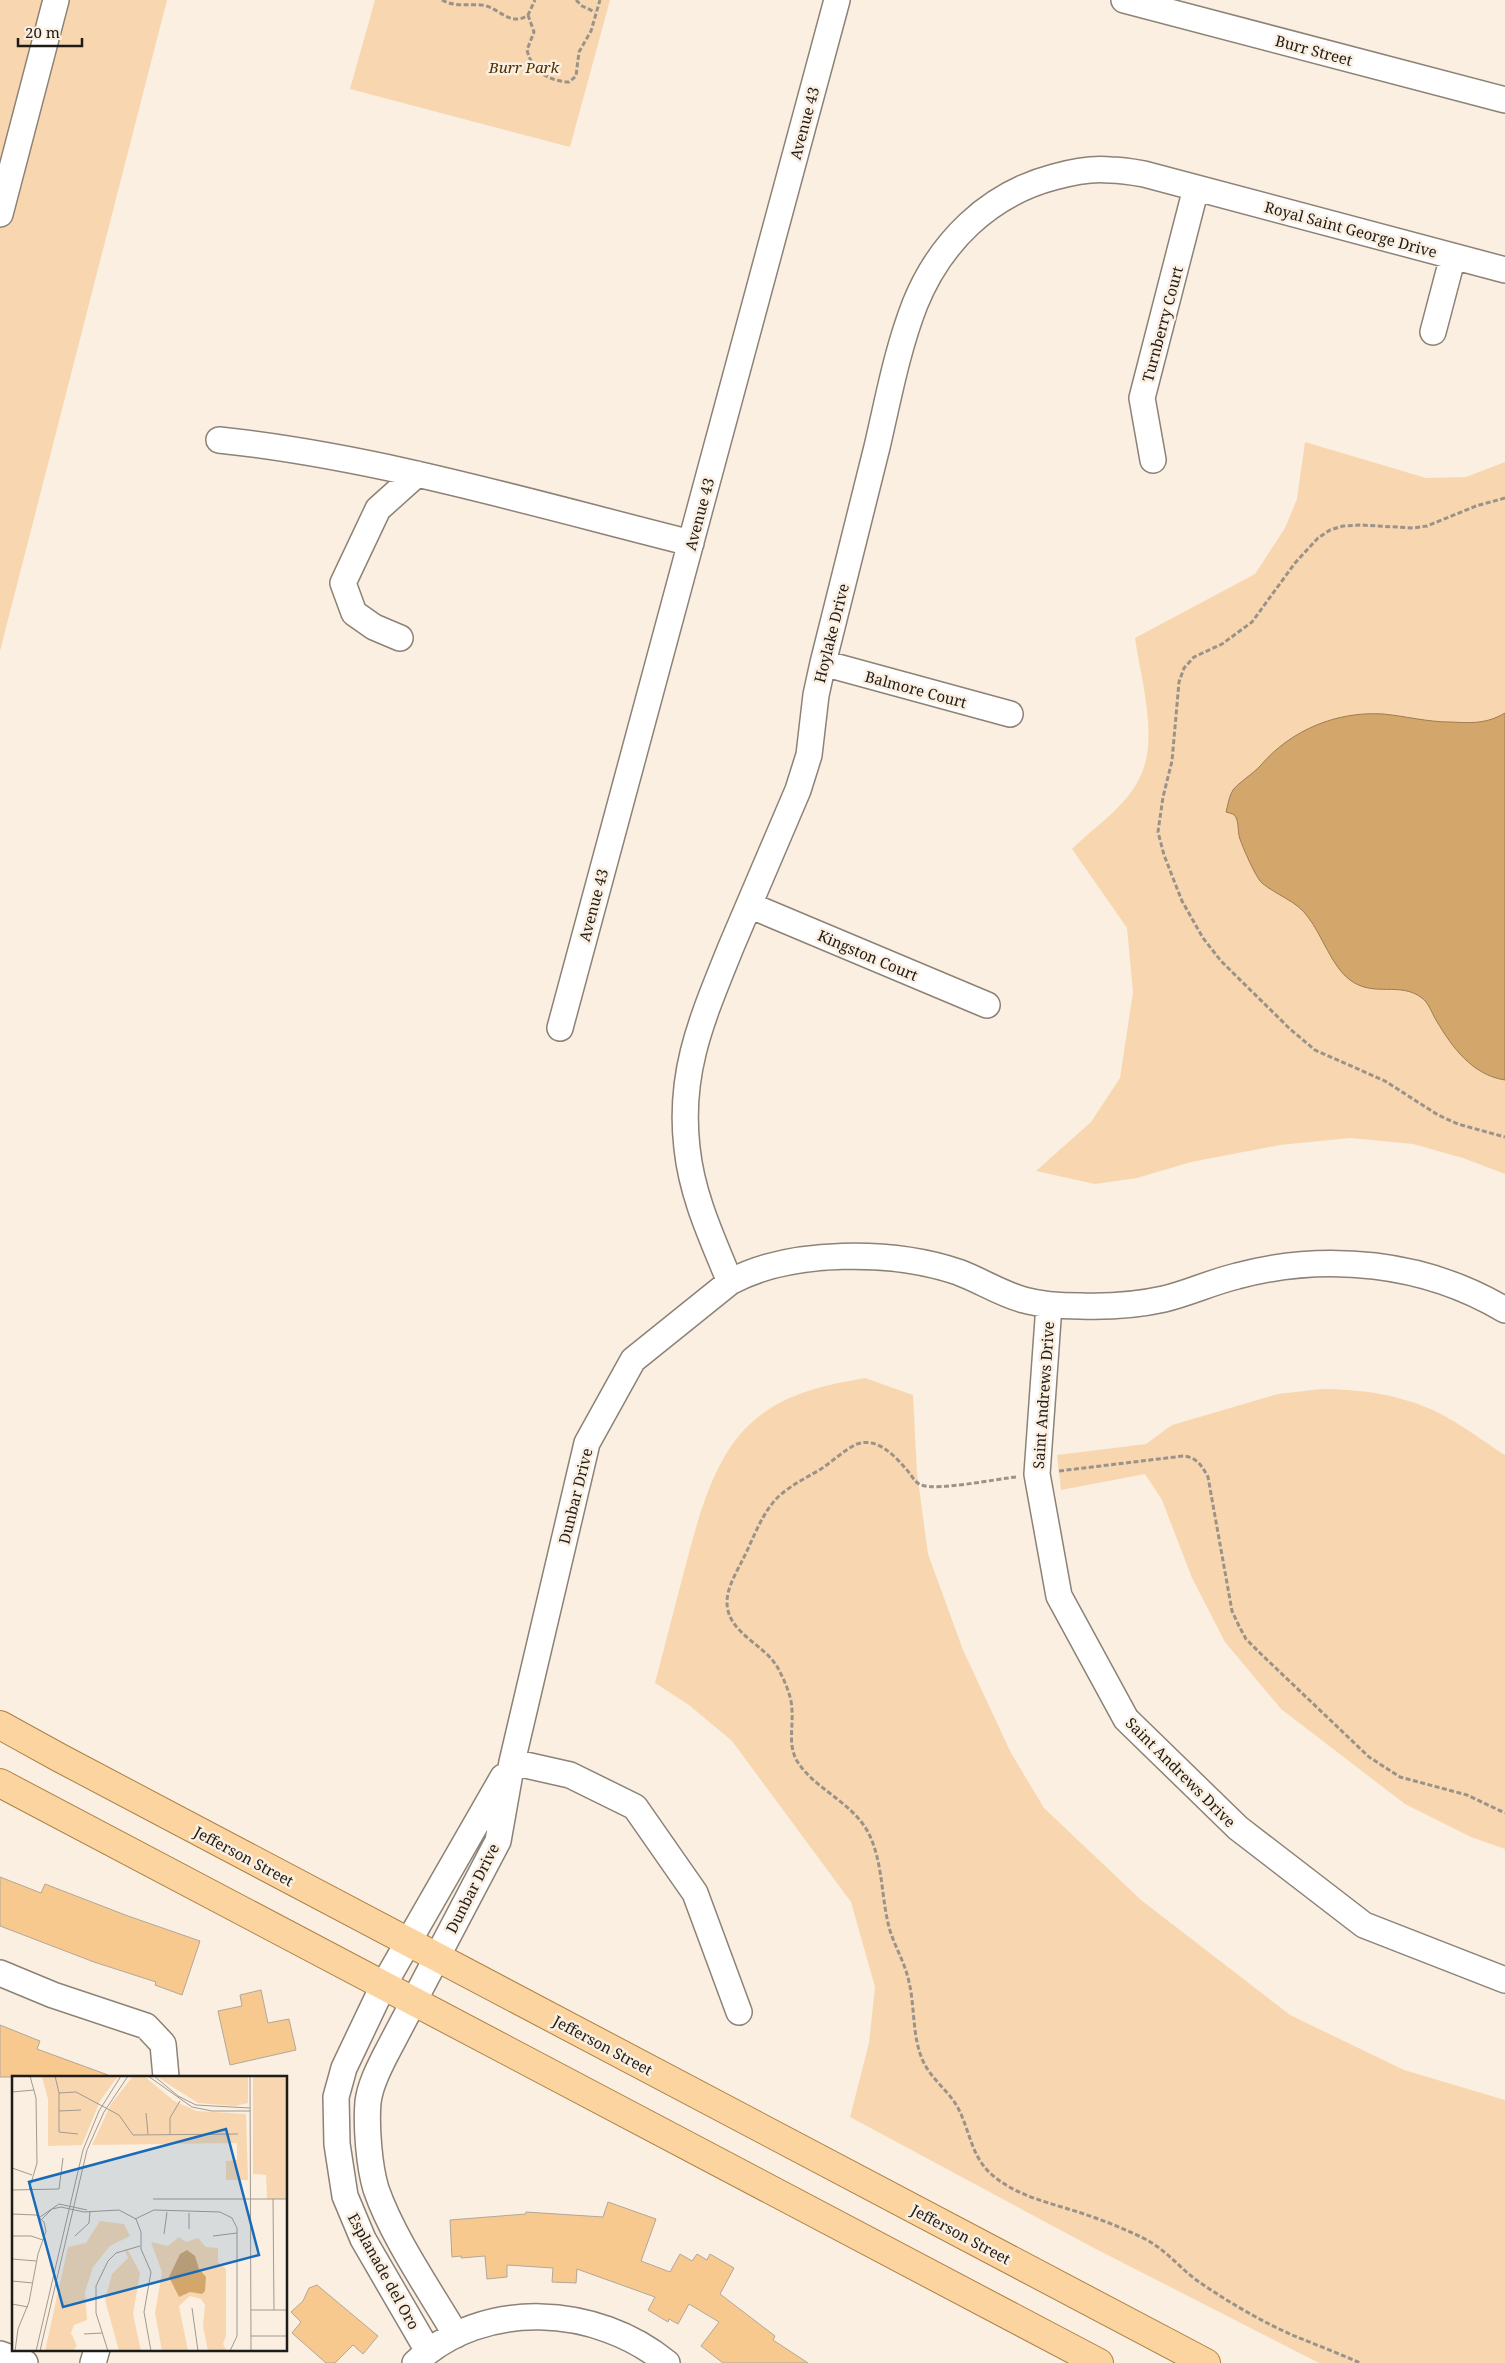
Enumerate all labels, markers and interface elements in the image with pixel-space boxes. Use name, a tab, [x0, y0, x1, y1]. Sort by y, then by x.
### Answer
scale bar	[18, 15, 81, 47]
text: 20 m	[25, 22, 60, 42]
street label: Burr Street	[1273, 30, 1355, 70]
park label: Burr Park	[488, 57, 560, 77]
street label: Avenue 43	[785, 85, 823, 161]
street label: Royal Saint George Drive	[1263, 196, 1439, 262]
street label: Turnberry Court	[1137, 264, 1187, 384]
street label: Avenue 43	[680, 476, 718, 552]
street label: Hoylake Drive	[809, 581, 853, 685]
street label: Balmore Court	[863, 666, 969, 712]
street label: Avenue 43	[574, 867, 612, 943]
street label: Kingston Court	[815, 925, 921, 985]
street label: Saint Andrews Drive	[1028, 1321, 1058, 1469]
street label: Dunbar Drive	[553, 1446, 597, 1546]
street label: Saint Andrews Drive	[1122, 1713, 1240, 1831]
street label: Jefferson Street	[190, 1821, 297, 1891]
street label: Dunbar Drive	[441, 1840, 503, 1936]
street label: Jefferson Street	[549, 2010, 656, 2080]
inset map	[12, 2076, 288, 2350]
street label: Jefferson Street	[907, 2199, 1014, 2269]
street label: Esplanade del Oro	[344, 2209, 424, 2333]

